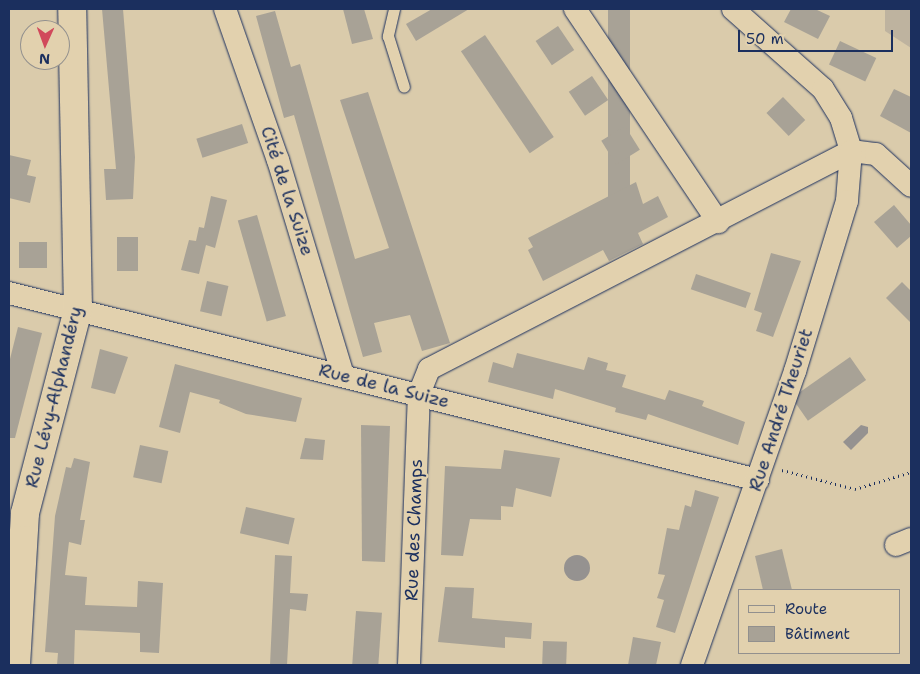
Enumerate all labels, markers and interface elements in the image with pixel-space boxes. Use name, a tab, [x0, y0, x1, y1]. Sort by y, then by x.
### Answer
north arrow	[20, 20, 70, 70]
scale bar	[740, 20, 895, 52]
text: 50 m	[746, 29, 784, 49]
text: N	[39, 50, 50, 68]
street label: Cité de la Suize	[256, 124, 318, 258]
street label: Rue Lévy-Alphandéry	[21, 304, 87, 490]
street label: Rue André Theuriet	[744, 326, 818, 494]
street label: Rue de la Suize	[316, 359, 452, 413]
street label: Rue des Champs	[401, 459, 427, 601]
legend	[738, 589, 900, 654]
text: Route	[785, 599, 827, 619]
text: Bâtiment	[785, 624, 850, 644]

